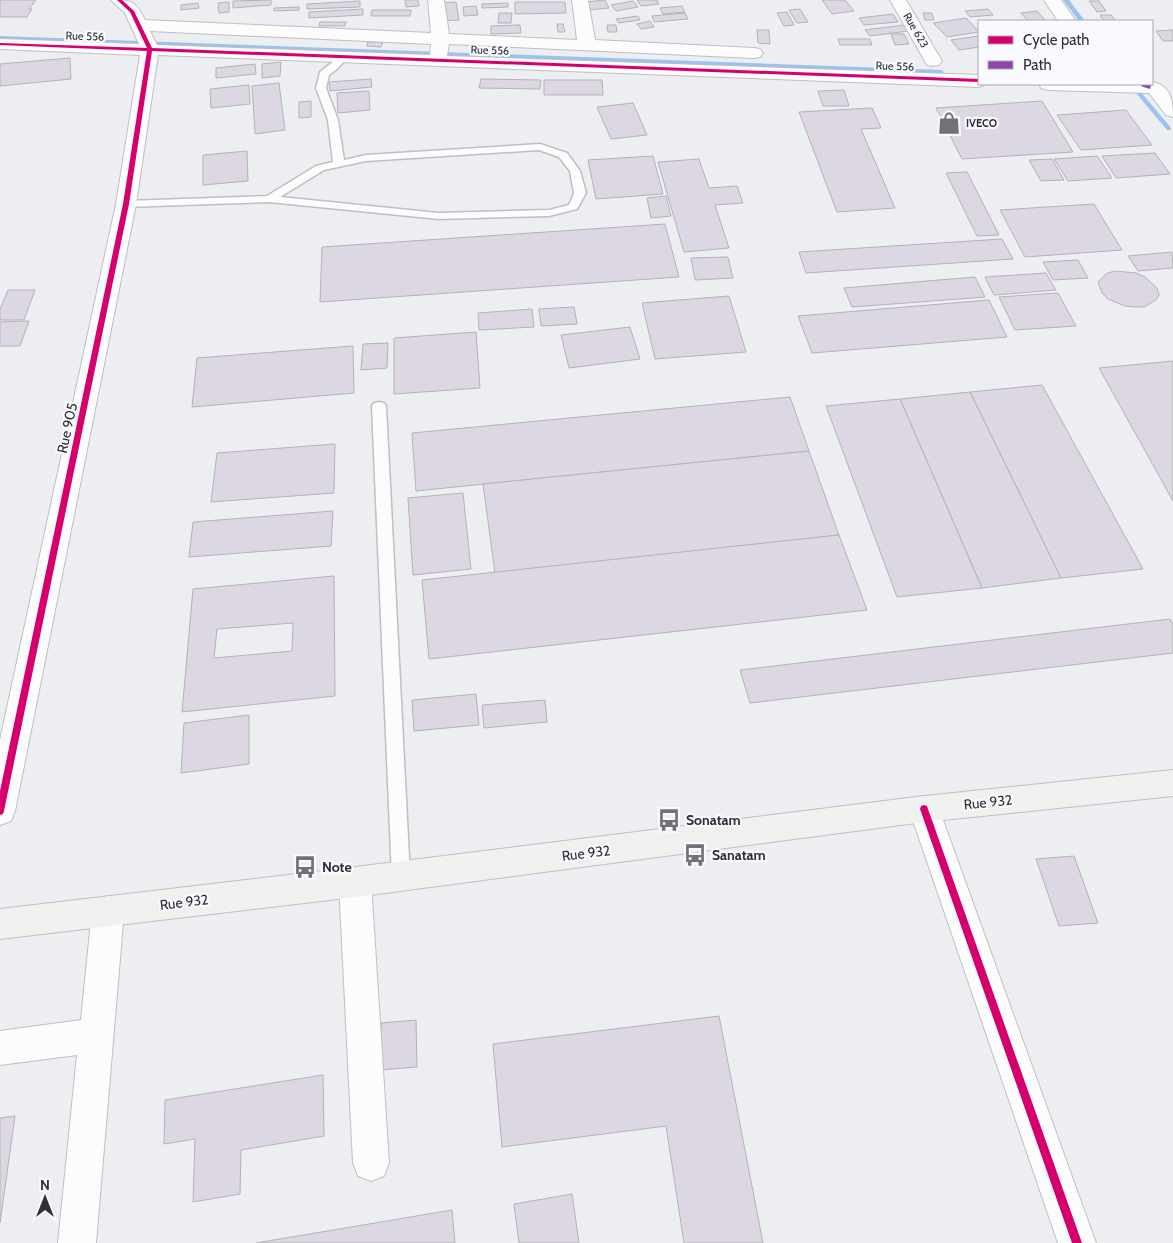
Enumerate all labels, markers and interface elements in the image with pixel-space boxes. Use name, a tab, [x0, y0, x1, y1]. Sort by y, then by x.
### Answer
street label: Rue 623	[900, 10, 932, 50]
legend	[978, 20, 1153, 85]
street label: Rue 556	[66, 28, 104, 44]
text: Cycle path	[1023, 31, 1089, 49]
street label: Rue 556	[471, 42, 509, 58]
text: Path	[1023, 56, 1052, 74]
street label: Rue 556	[876, 58, 914, 74]
shop icon: IVECO	[936, 110, 962, 136]
place label: IVECO	[966, 116, 997, 130]
street label: Rue 905	[53, 401, 81, 455]
street label: Rue 932	[963, 790, 1013, 814]
bus stop icon: Sonatam	[656, 807, 682, 833]
place label: Sonatam	[686, 811, 741, 829]
street label: Rue 932	[561, 841, 611, 865]
bus stop icon: Sanatam	[682, 842, 708, 868]
place label: Sanatam	[712, 846, 766, 864]
bus stop icon: Note	[292, 854, 318, 880]
place label: Note	[322, 858, 352, 876]
street label: Rue 932	[159, 890, 209, 914]
north arrow	[20, 1173, 70, 1223]
text: N	[40, 1176, 50, 1194]

